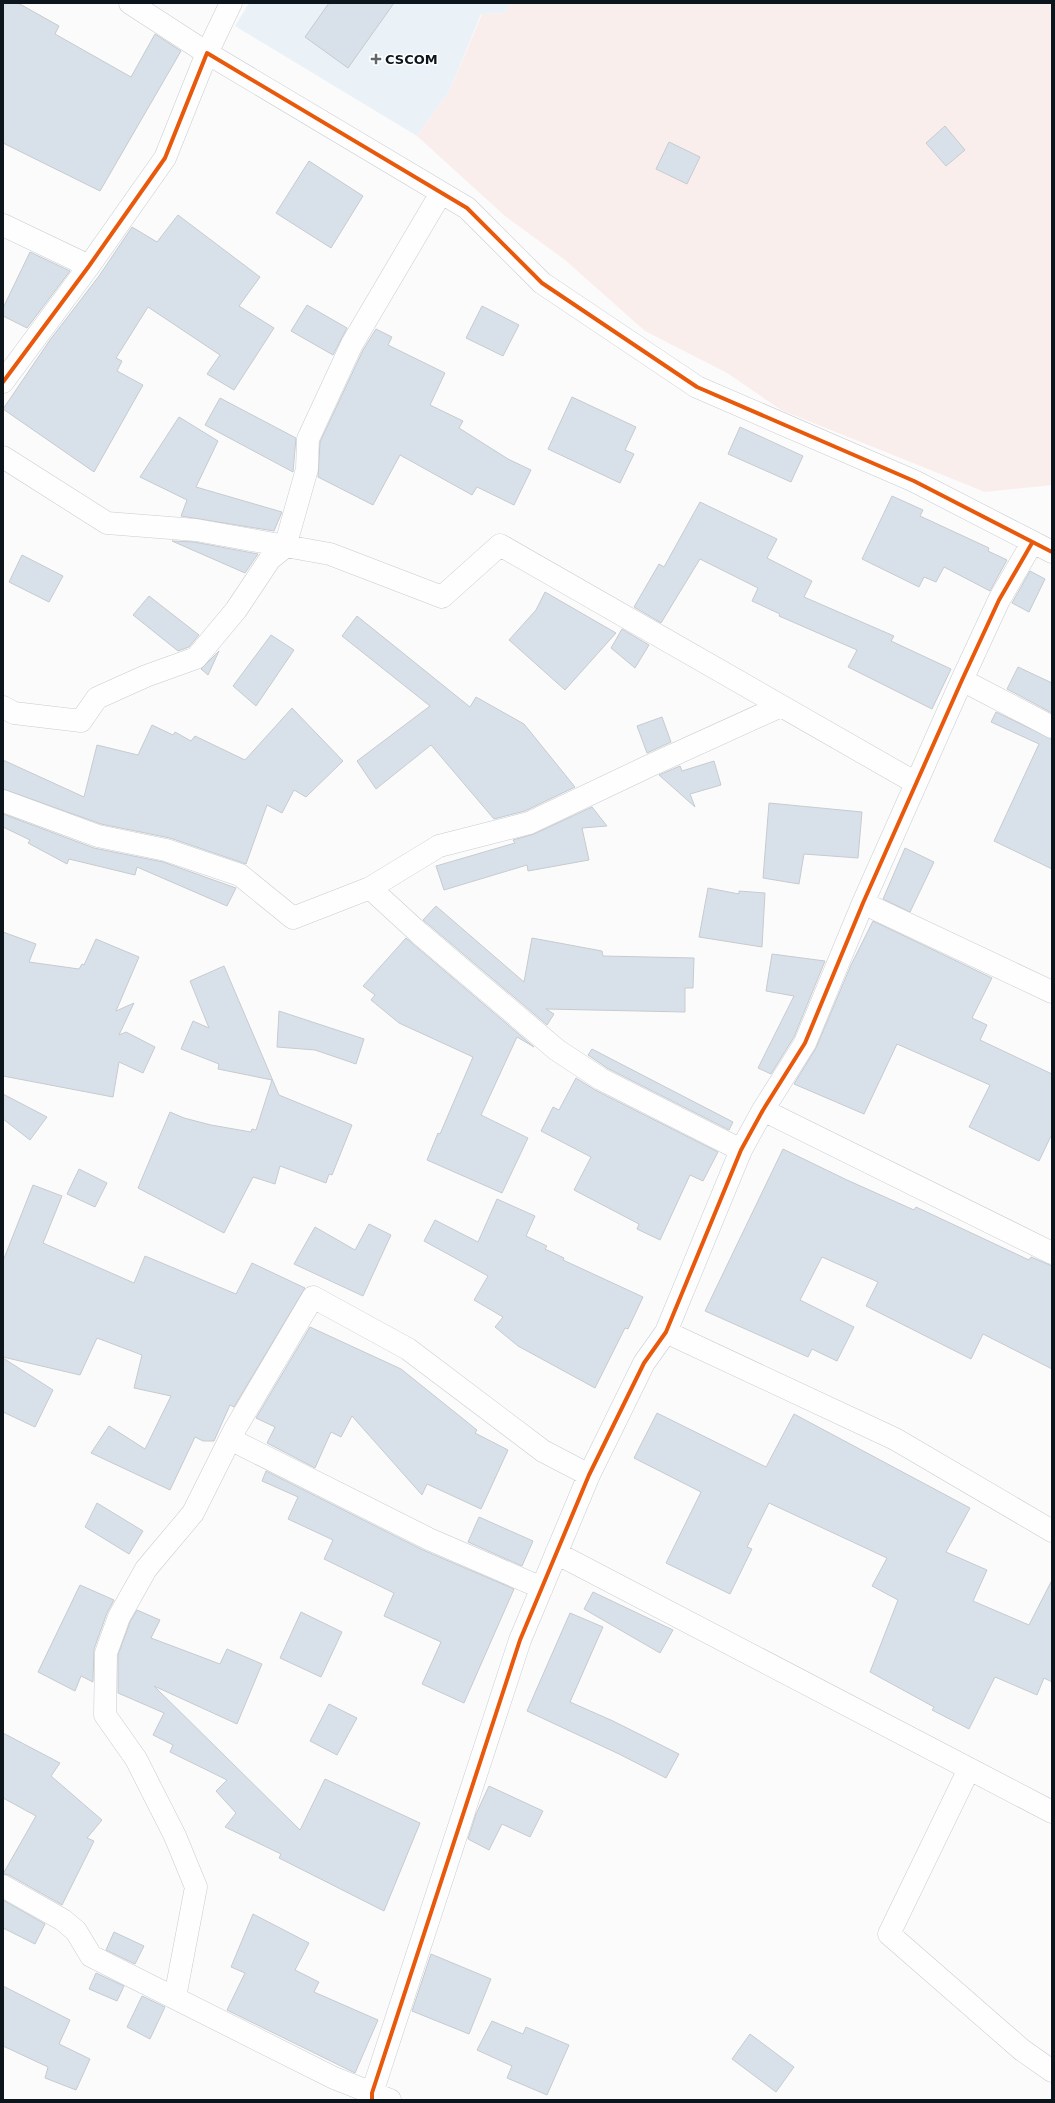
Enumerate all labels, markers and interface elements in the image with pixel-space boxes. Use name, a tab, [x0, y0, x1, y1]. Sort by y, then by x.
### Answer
place label: CSCOM	[385, 52, 438, 67]
marker: CSCOM	[370, 53, 382, 65]

